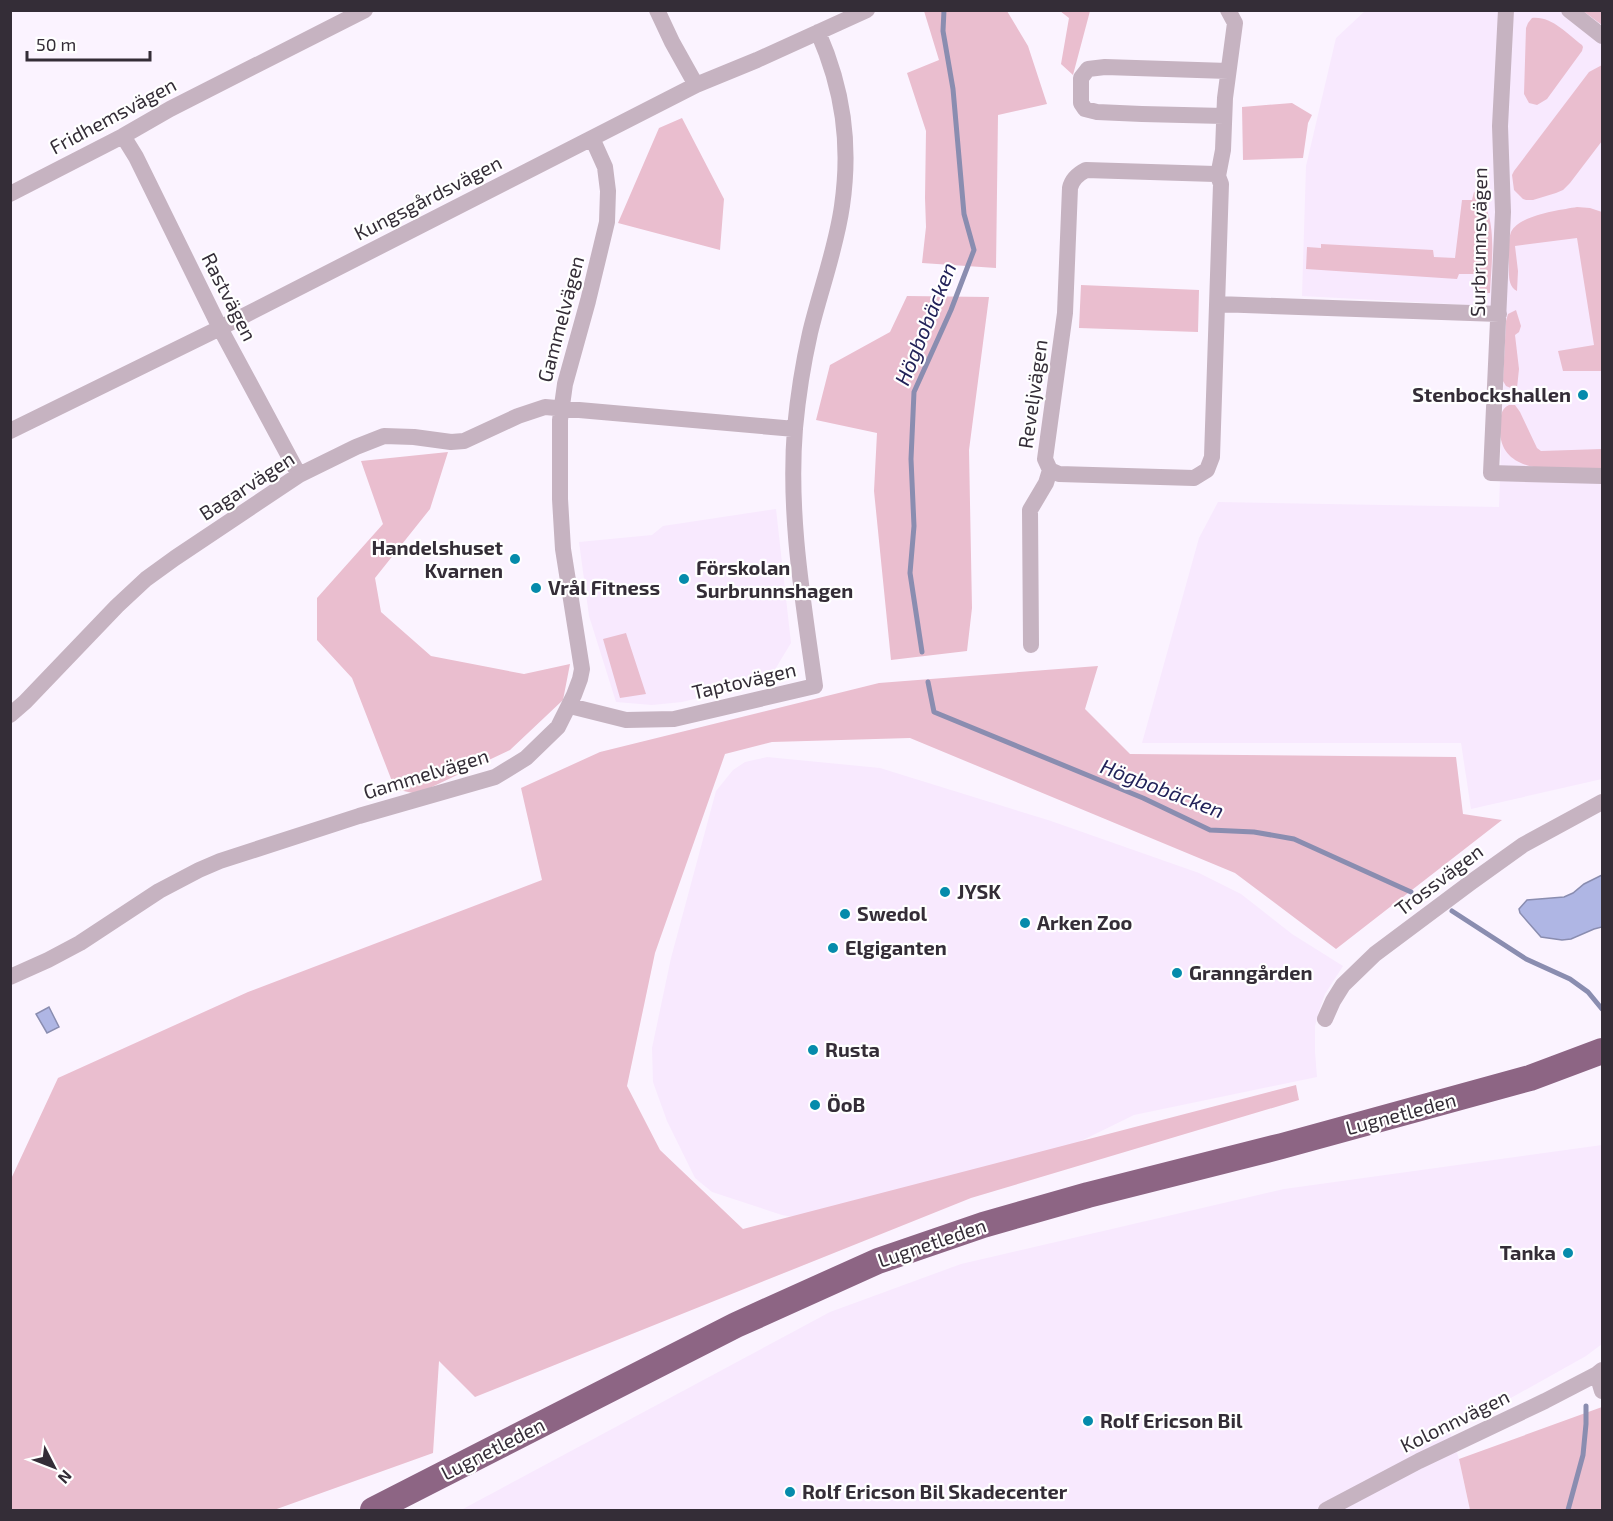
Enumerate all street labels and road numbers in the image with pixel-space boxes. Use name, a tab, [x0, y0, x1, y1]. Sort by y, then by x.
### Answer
street label: Fridhemsvägen	[45, 72, 180, 159]
street label: Kungsgårdsvägen	[350, 150, 505, 245]
street label: Surbrunnsvägen	[1465, 167, 1491, 317]
street label: Rastvägen	[197, 248, 262, 345]
street label: Gammelvägen	[532, 253, 588, 385]
street label: Reveljvägen	[1012, 338, 1052, 450]
street label: Bagarvägen	[194, 446, 298, 525]
street label: Taptovägen	[689, 656, 798, 704]
street label: Gammelvägen	[360, 743, 491, 803]
street label: Trossvägen	[1390, 838, 1487, 920]
street label: Lugnetleden	[1343, 1087, 1459, 1139]
street label: Lugnetleden	[874, 1212, 989, 1272]
street label: Kolonnvägen	[1396, 1383, 1513, 1457]
street label: Lugnetleden	[437, 1412, 548, 1485]

